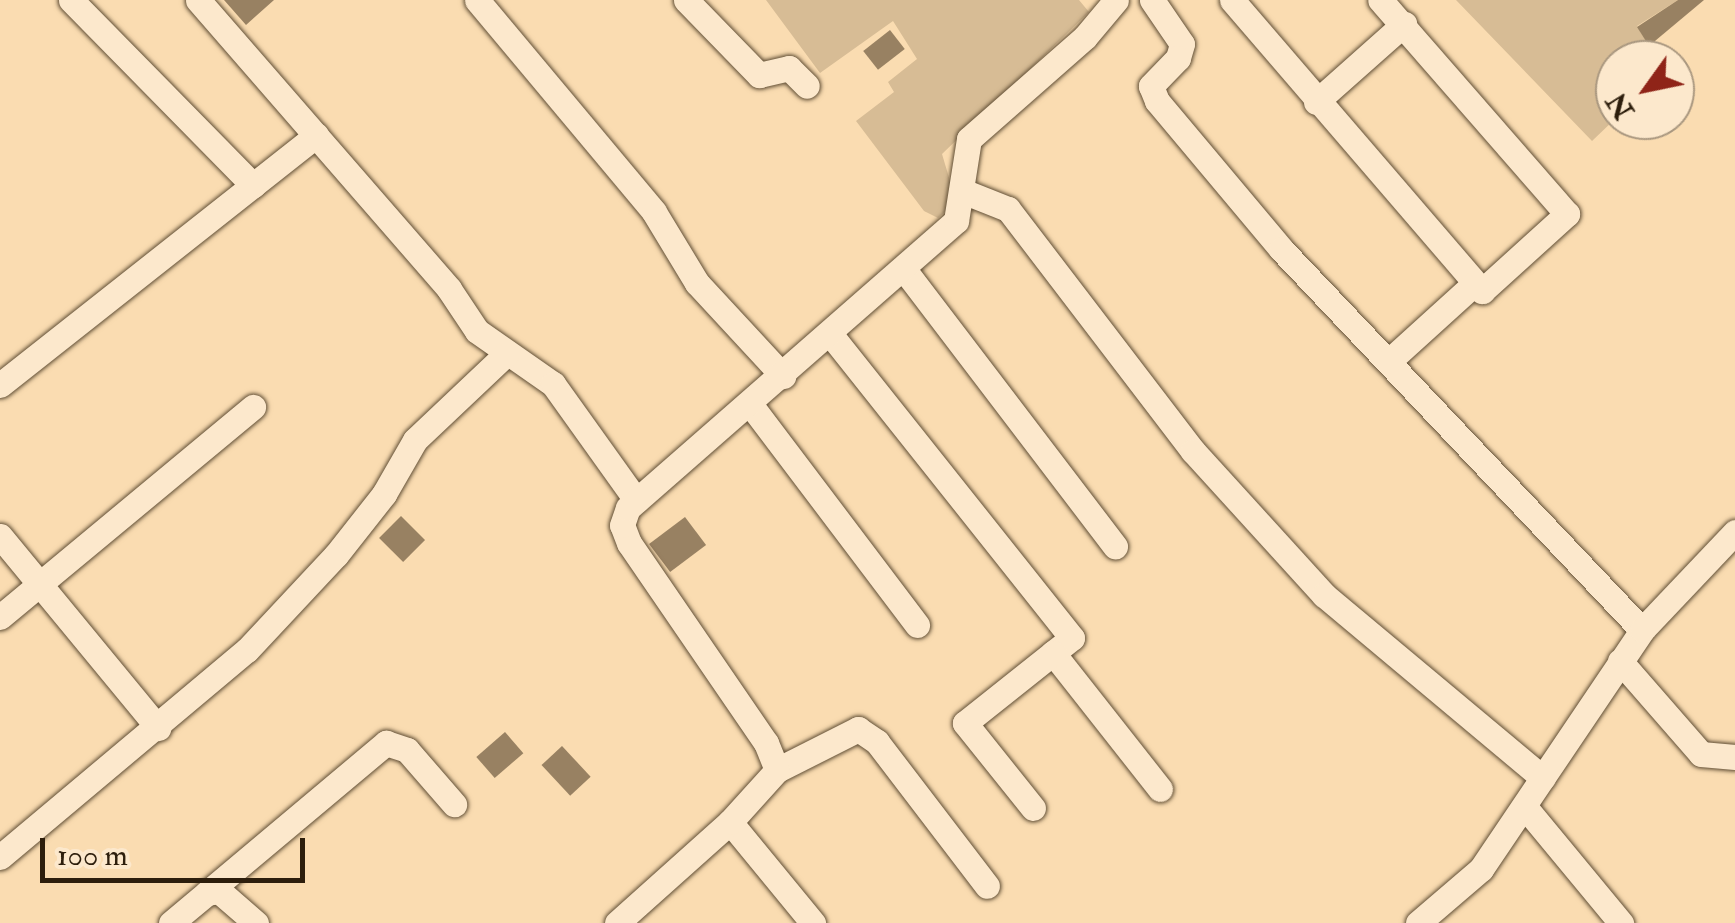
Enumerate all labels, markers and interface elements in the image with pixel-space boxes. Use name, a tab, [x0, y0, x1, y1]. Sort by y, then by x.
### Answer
north arrow	[1595, 40, 1695, 140]
text: N	[1600, 85, 1643, 126]
scale bar	[45, 818, 310, 880]
text: 100 m	[57, 837, 128, 874]

